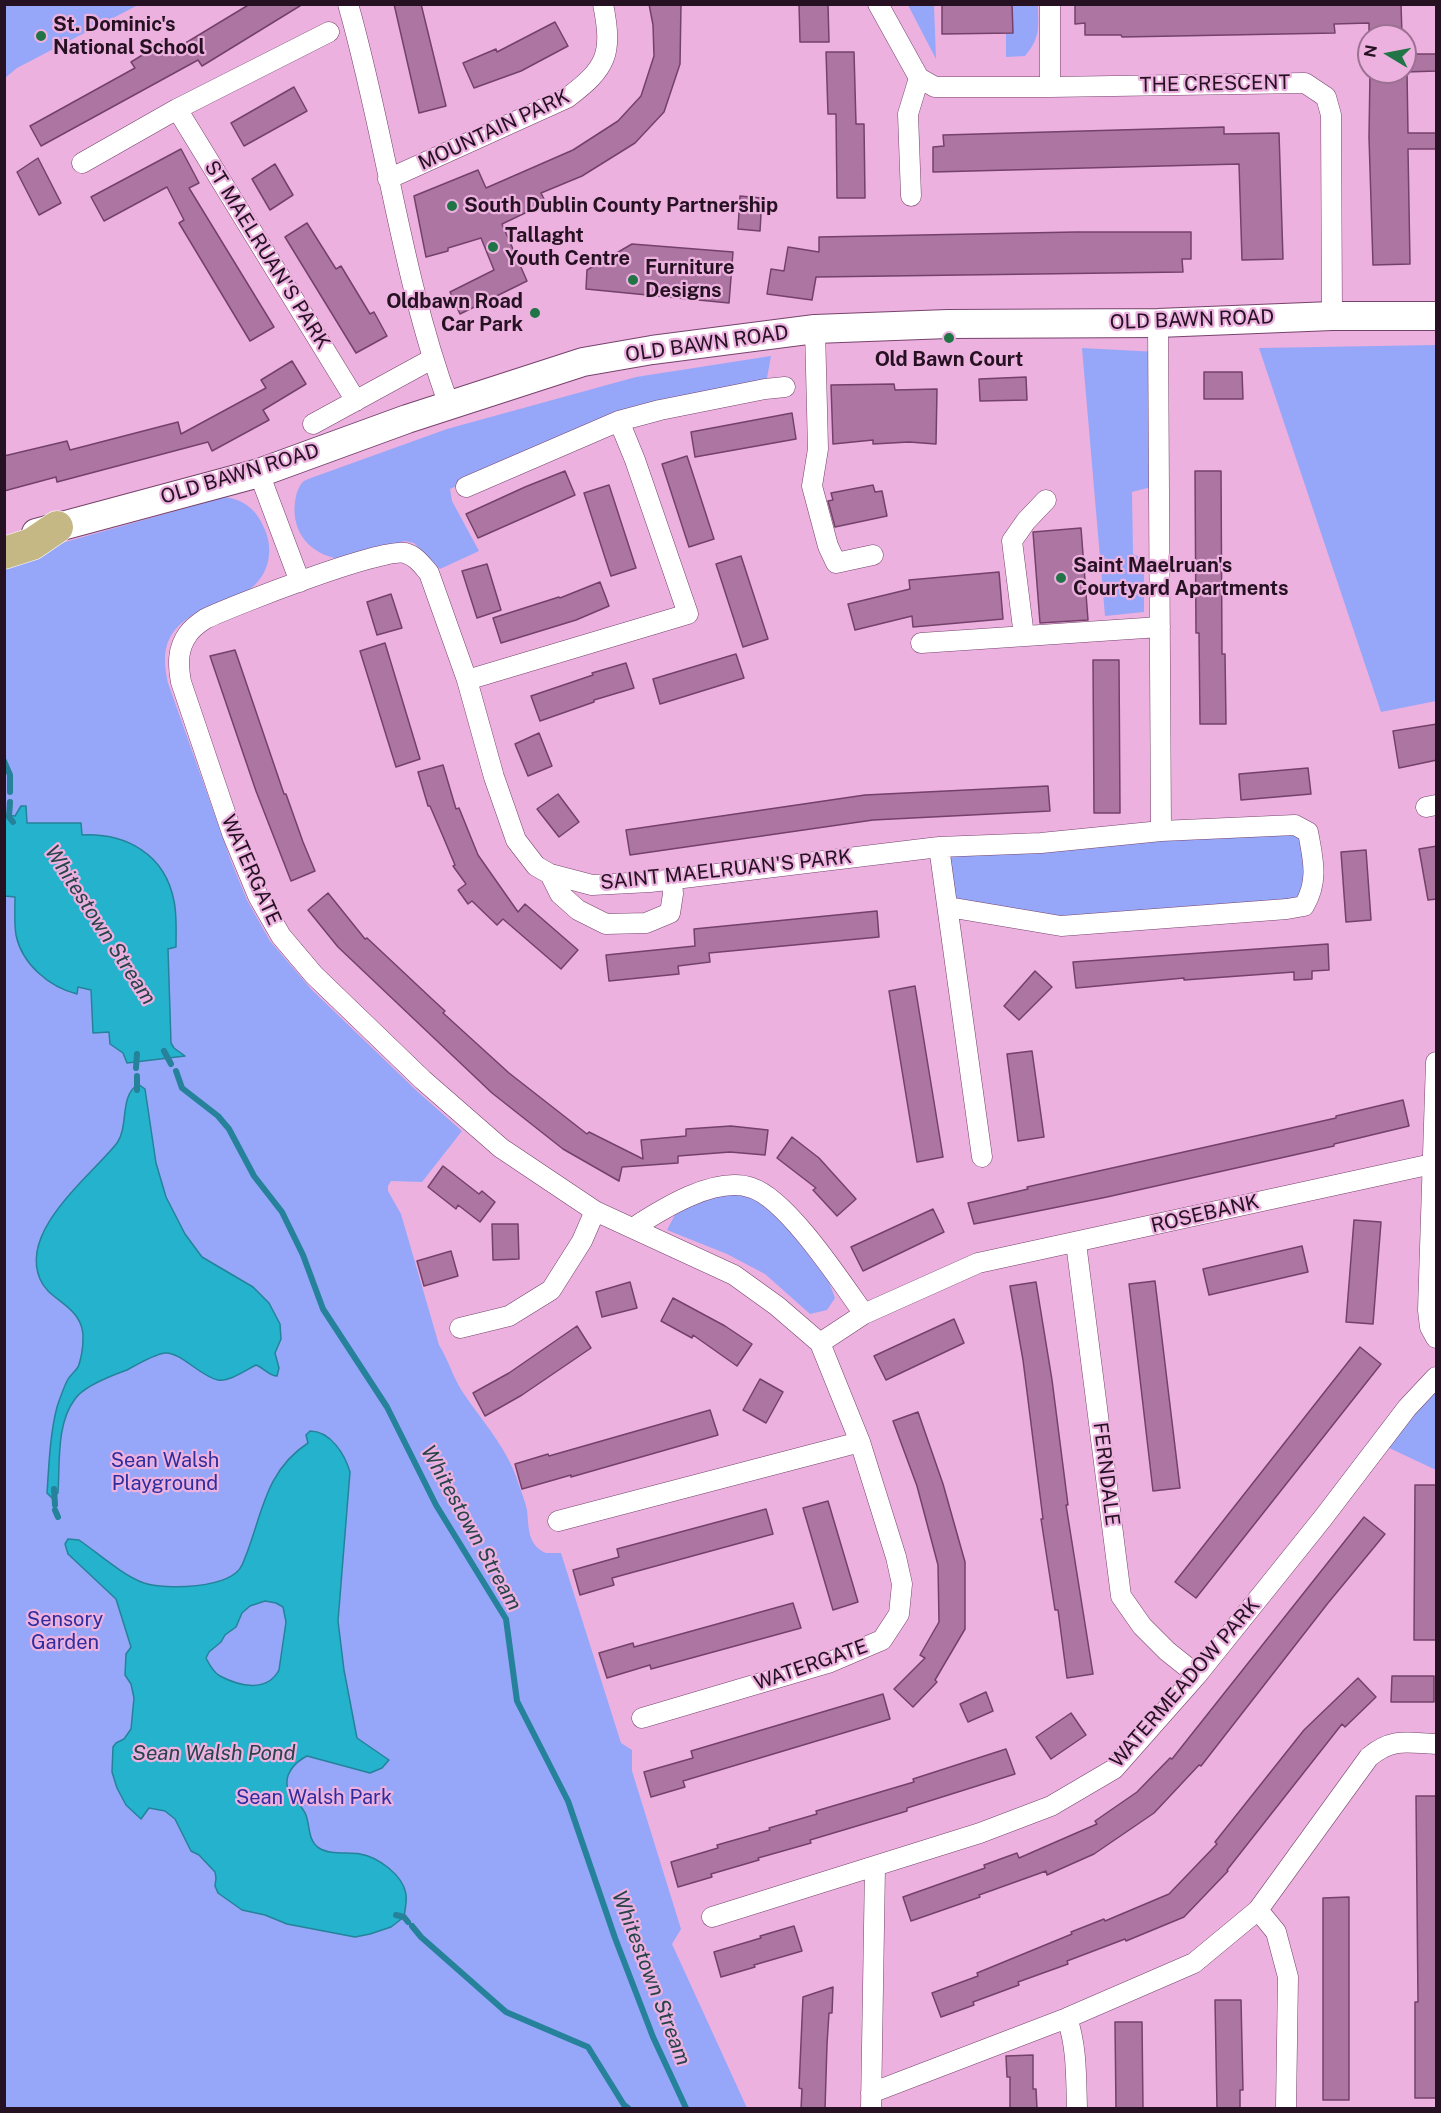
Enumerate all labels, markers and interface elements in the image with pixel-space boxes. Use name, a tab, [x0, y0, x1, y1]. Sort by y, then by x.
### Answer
place label: St. Dominic's National School	[53, 13, 205, 60]
north arrow	[1357, 24, 1417, 84]
marker: St. Dominic's National School	[34, 29, 48, 43]
text: N	[1360, 43, 1381, 59]
street label: THE CRESCENT	[1139, 71, 1291, 97]
street label: MOUNTAIN PARK	[415, 84, 573, 176]
street label: ST MAELRUAN'S PARK	[199, 156, 335, 354]
place label: South Dublin County Partnership	[464, 194, 778, 218]
marker: South Dublin County Partnership	[445, 199, 459, 213]
place label: Tallaght Youth Centre	[505, 224, 630, 271]
marker: Tallaght Youth Centre	[486, 240, 500, 254]
place label: Furniture Designs	[645, 256, 734, 303]
marker: Furniture Designs	[626, 273, 640, 287]
place label: Oldbawn Road Car Park	[386, 290, 523, 337]
street label: OLD BAWN ROAD	[1109, 305, 1275, 335]
marker: Oldbawn Road Car Park	[528, 306, 542, 320]
street label: OLD BAWN ROAD	[624, 321, 790, 367]
marker: Old Bawn Court	[942, 331, 956, 345]
place label: Old Bawn Court	[875, 348, 1023, 372]
street label: OLD BAWN ROAD	[158, 438, 322, 510]
place label: Saint Maelruan's Courtyard Apartments	[1073, 554, 1289, 601]
marker: Saint Maelruan's Courtyard Apartments	[1054, 571, 1068, 585]
street label: WATERGATE	[216, 811, 286, 929]
water label: Whitestown Stream	[39, 841, 161, 1009]
street label: SAINT MAELRUAN'S PARK	[599, 845, 853, 895]
street label: ROSEBANK	[1149, 1190, 1261, 1238]
street label: FERNDALE	[1088, 1421, 1124, 1527]
water label: Whitestown Stream	[415, 1441, 527, 1615]
park label: Sean Walsh Playground	[111, 1449, 219, 1496]
street label: WATERMEADOW PARK	[1105, 1593, 1265, 1773]
park label: Sensory Garden	[27, 1608, 103, 1655]
street label: WATERGATE	[751, 1634, 871, 1696]
water label: Sean Walsh Pond	[132, 1741, 296, 1767]
park label: Sean Walsh Park	[236, 1786, 392, 1810]
water label: Whitestown Stream	[606, 1887, 696, 2069]

